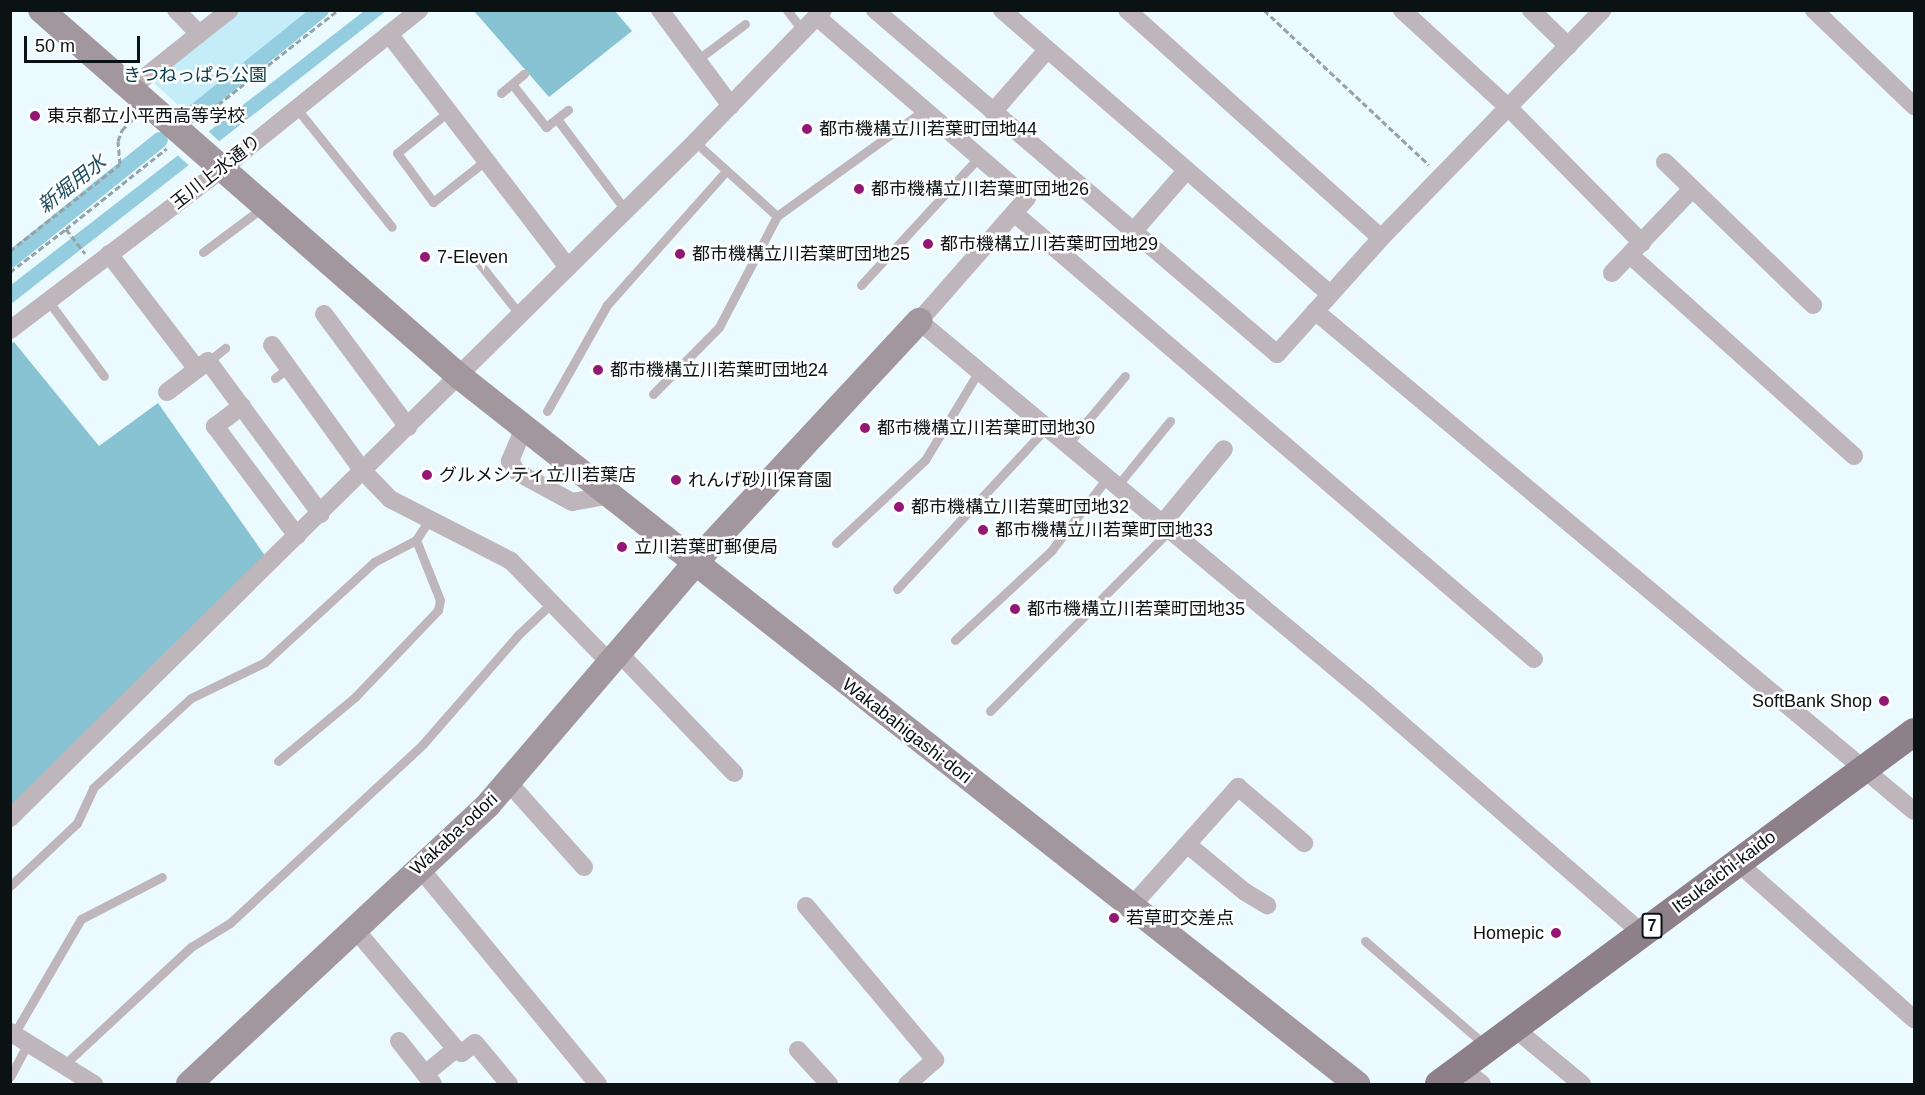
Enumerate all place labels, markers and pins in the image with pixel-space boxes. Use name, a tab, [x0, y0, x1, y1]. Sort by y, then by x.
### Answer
place label: 東京都立小平西高等学校	[47, 105, 245, 127]
marker: 東京都立小平西高等学校	[28, 109, 42, 123]
place label: 都市機構立川若葉町団地44	[819, 118, 1037, 140]
marker: 都市機構立川若葉町団地44	[800, 122, 814, 136]
place label: 都市機構立川若葉町団地26	[871, 178, 1089, 200]
marker: 都市機構立川若葉町団地26	[852, 182, 866, 196]
place label: 都市機構立川若葉町団地29	[940, 233, 1158, 255]
marker: 都市機構立川若葉町団地29	[921, 237, 935, 251]
place label: 都市機構立川若葉町団地25	[692, 243, 910, 265]
place label: 7-Eleven	[437, 246, 508, 268]
marker: 都市機構立川若葉町団地25	[673, 247, 687, 261]
marker: 7-Eleven	[418, 250, 432, 264]
place label: 都市機構立川若葉町団地24	[610, 359, 828, 381]
marker: 都市機構立川若葉町団地24	[591, 363, 605, 377]
place label: 都市機構立川若葉町団地30	[877, 417, 1095, 439]
marker: 都市機構立川若葉町団地30	[858, 421, 872, 435]
place label: グルメシティ立川若葉店	[439, 464, 637, 486]
marker: グルメシティ立川若葉店	[420, 468, 434, 482]
place label: れんげ砂川保育園	[688, 469, 832, 491]
marker: れんげ砂川保育園	[669, 473, 683, 487]
place label: 都市機構立川若葉町団地32	[911, 496, 1129, 518]
marker: 都市機構立川若葉町団地32	[892, 500, 906, 514]
place label: 都市機構立川若葉町団地33	[995, 519, 1213, 541]
marker: 都市機構立川若葉町団地33	[976, 523, 990, 537]
place label: 立川若葉町郵便局	[634, 536, 778, 558]
marker: 立川若葉町郵便局	[615, 540, 629, 554]
place label: 都市機構立川若葉町団地35	[1027, 598, 1245, 620]
marker: 都市機構立川若葉町団地35	[1008, 602, 1022, 616]
place label: SoftBank Shop	[1752, 690, 1872, 712]
marker: SoftBank Shop	[1877, 694, 1891, 708]
place label: 若草町交差点	[1126, 907, 1234, 929]
marker: 若草町交差点	[1107, 911, 1121, 925]
place label: Homepic	[1473, 922, 1544, 944]
marker: Homepic	[1549, 926, 1563, 940]

